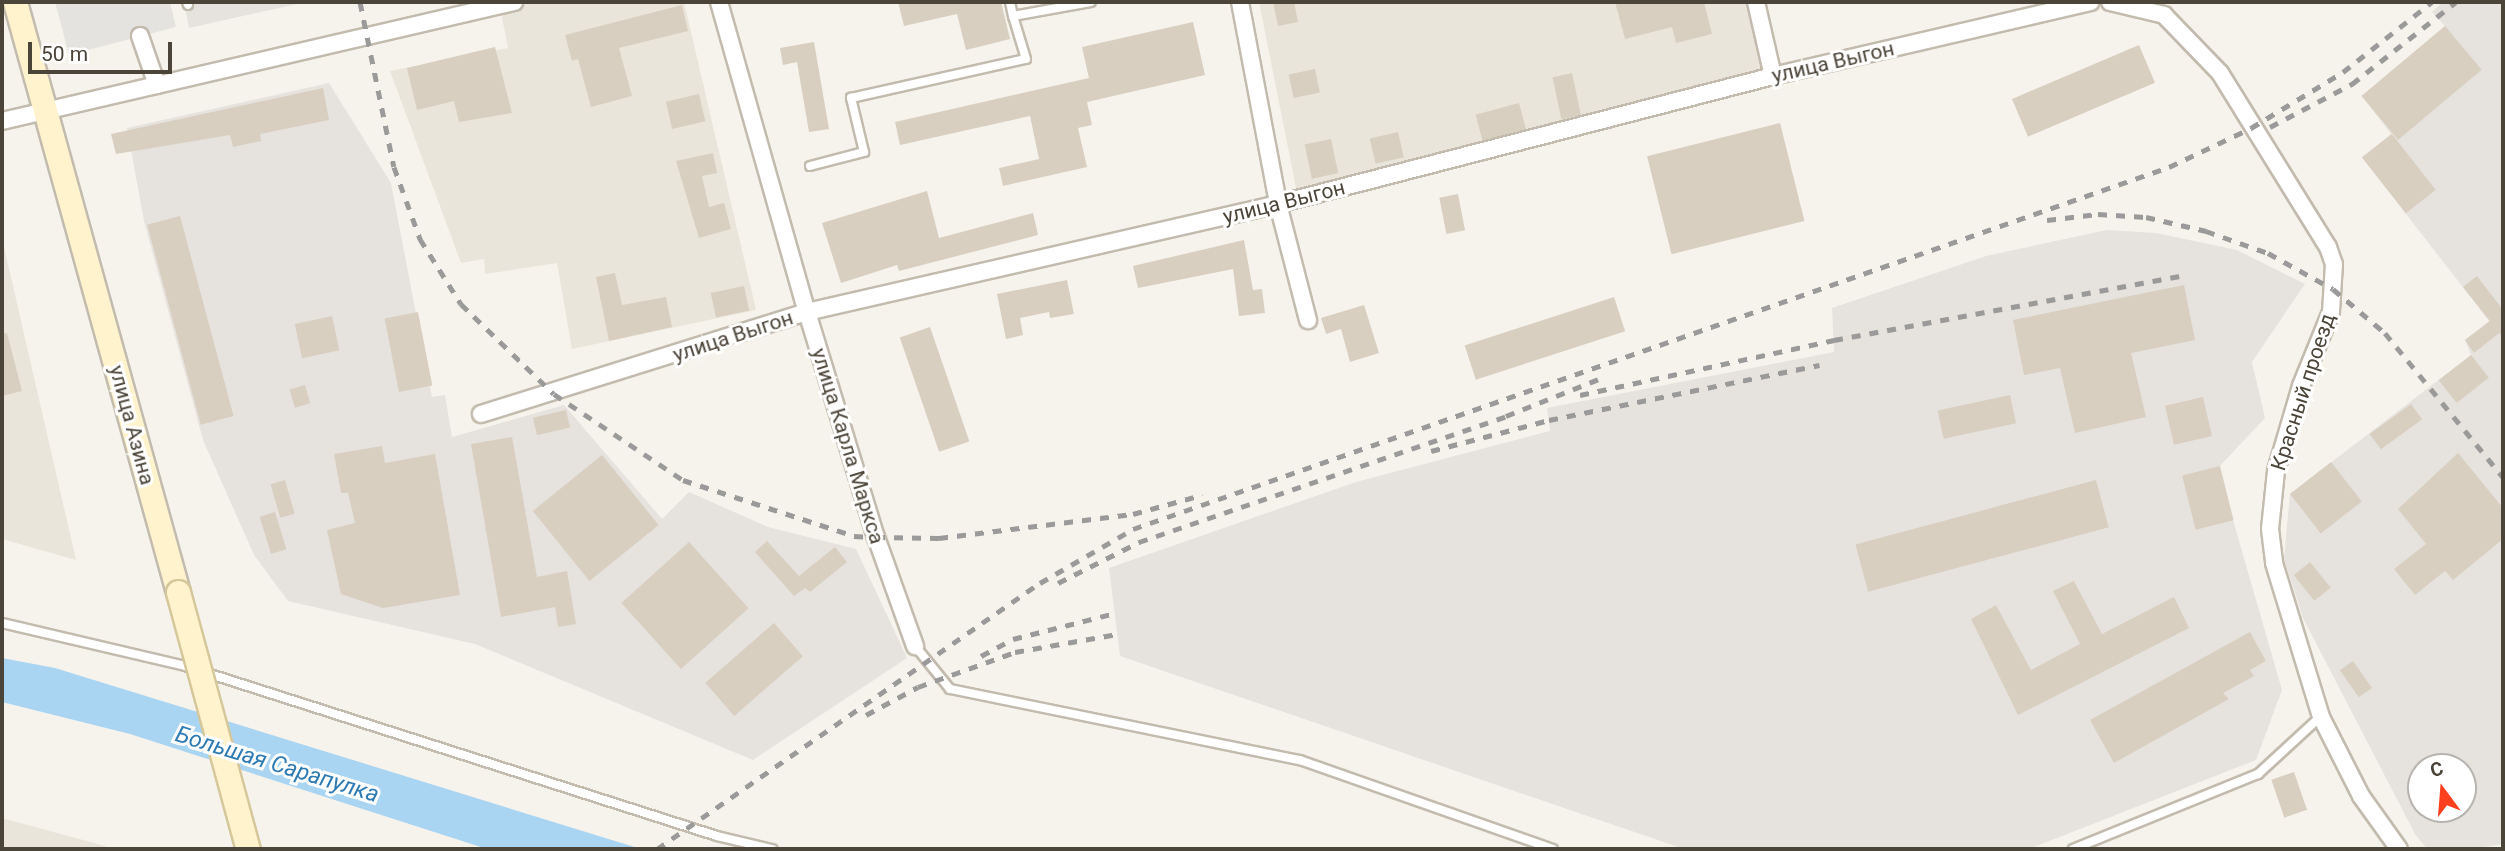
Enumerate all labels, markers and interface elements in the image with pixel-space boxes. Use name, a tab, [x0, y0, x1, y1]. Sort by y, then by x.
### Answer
scale bar	[32, 28, 175, 72]
street label: улица Выгон	[1769, 36, 1897, 88]
text: 50 m	[41, 42, 88, 66]
street label: улица Выгон	[1220, 175, 1348, 229]
street label: улица Выгон	[670, 305, 796, 367]
street label: Красный проезд	[2266, 310, 2340, 474]
street label: улица Карла Маркса	[806, 345, 890, 547]
street label: улица Азина	[104, 362, 160, 488]
water label: Большая Сарапулка	[172, 721, 382, 809]
north arrow	[2407, 753, 2477, 823]
text: С	[2427, 756, 2446, 782]

